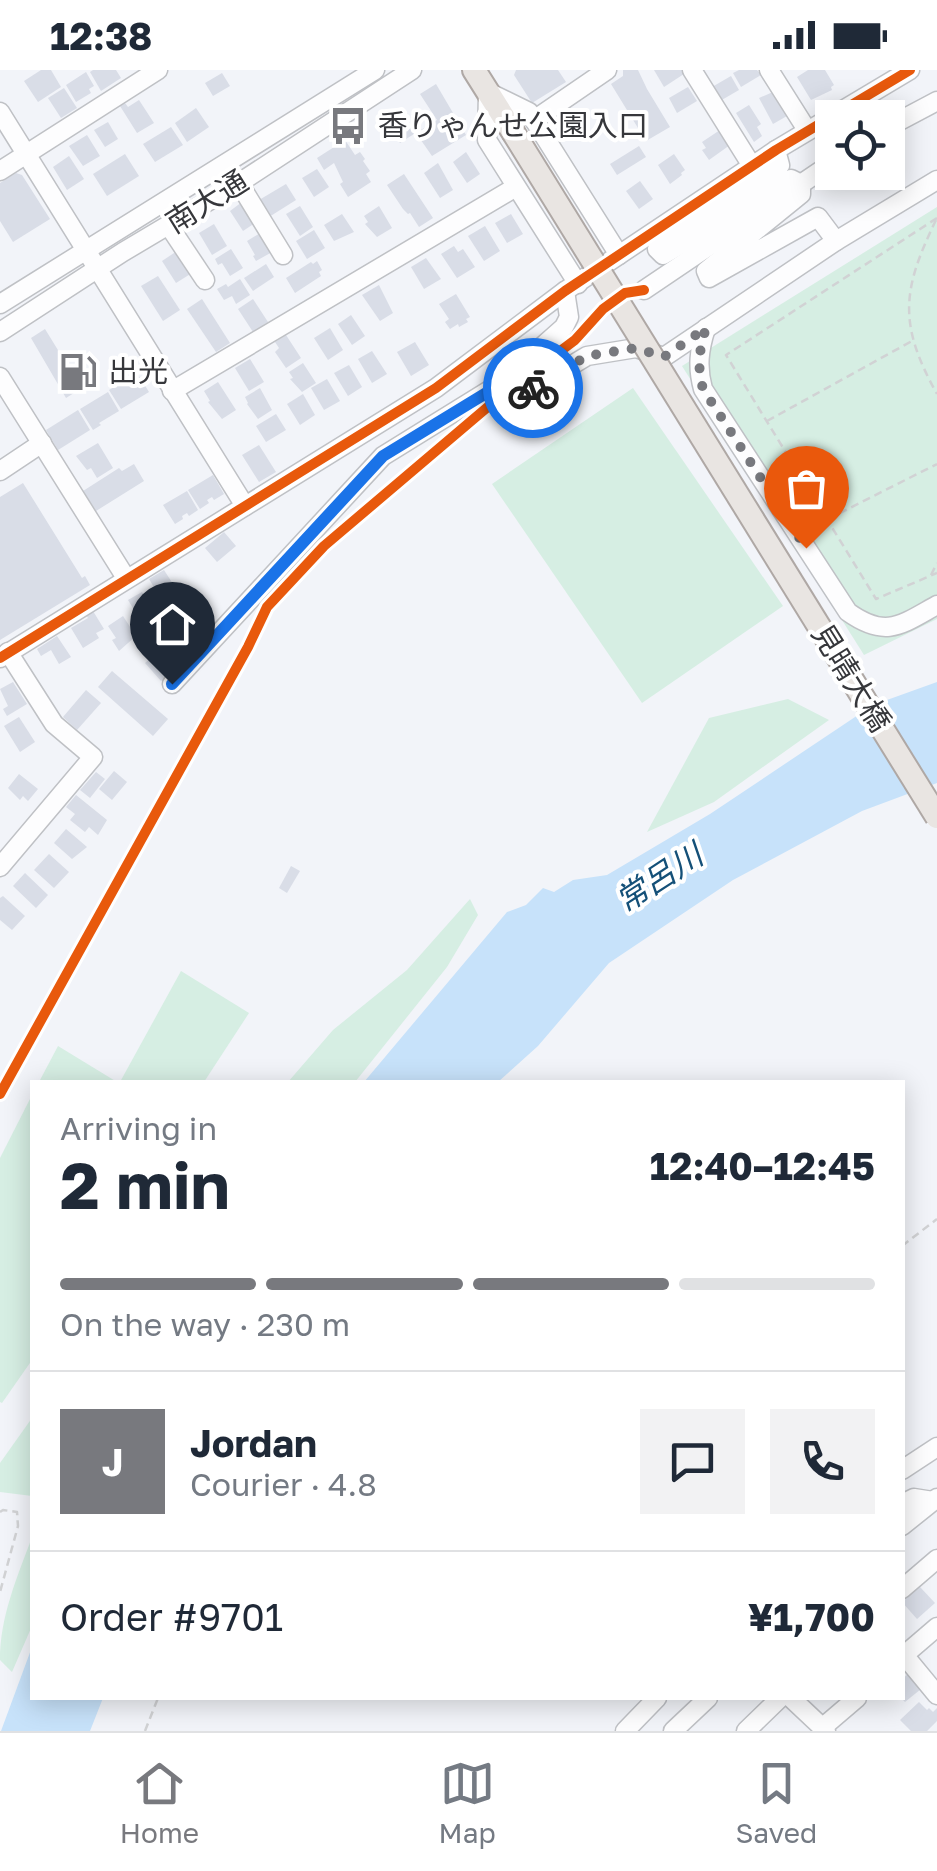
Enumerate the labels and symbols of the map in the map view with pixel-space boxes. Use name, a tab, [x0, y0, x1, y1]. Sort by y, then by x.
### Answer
bus stop icon: 香りゃんせ公園入口	[327, 105, 369, 147]
place label: 香りゃんせ公園入口	[378, 107, 648, 143]
street label: 南大通	[159, 162, 254, 240]
courier	[483, 338, 583, 438]
fuel station icon: 出光	[57, 351, 99, 393]
place label: 出光	[108, 353, 168, 389]
pin	[764, 446, 849, 549]
pin	[130, 582, 215, 685]
street label: 見晴大橋	[805, 617, 899, 738]
water label: 常呂川	[608, 833, 712, 919]

